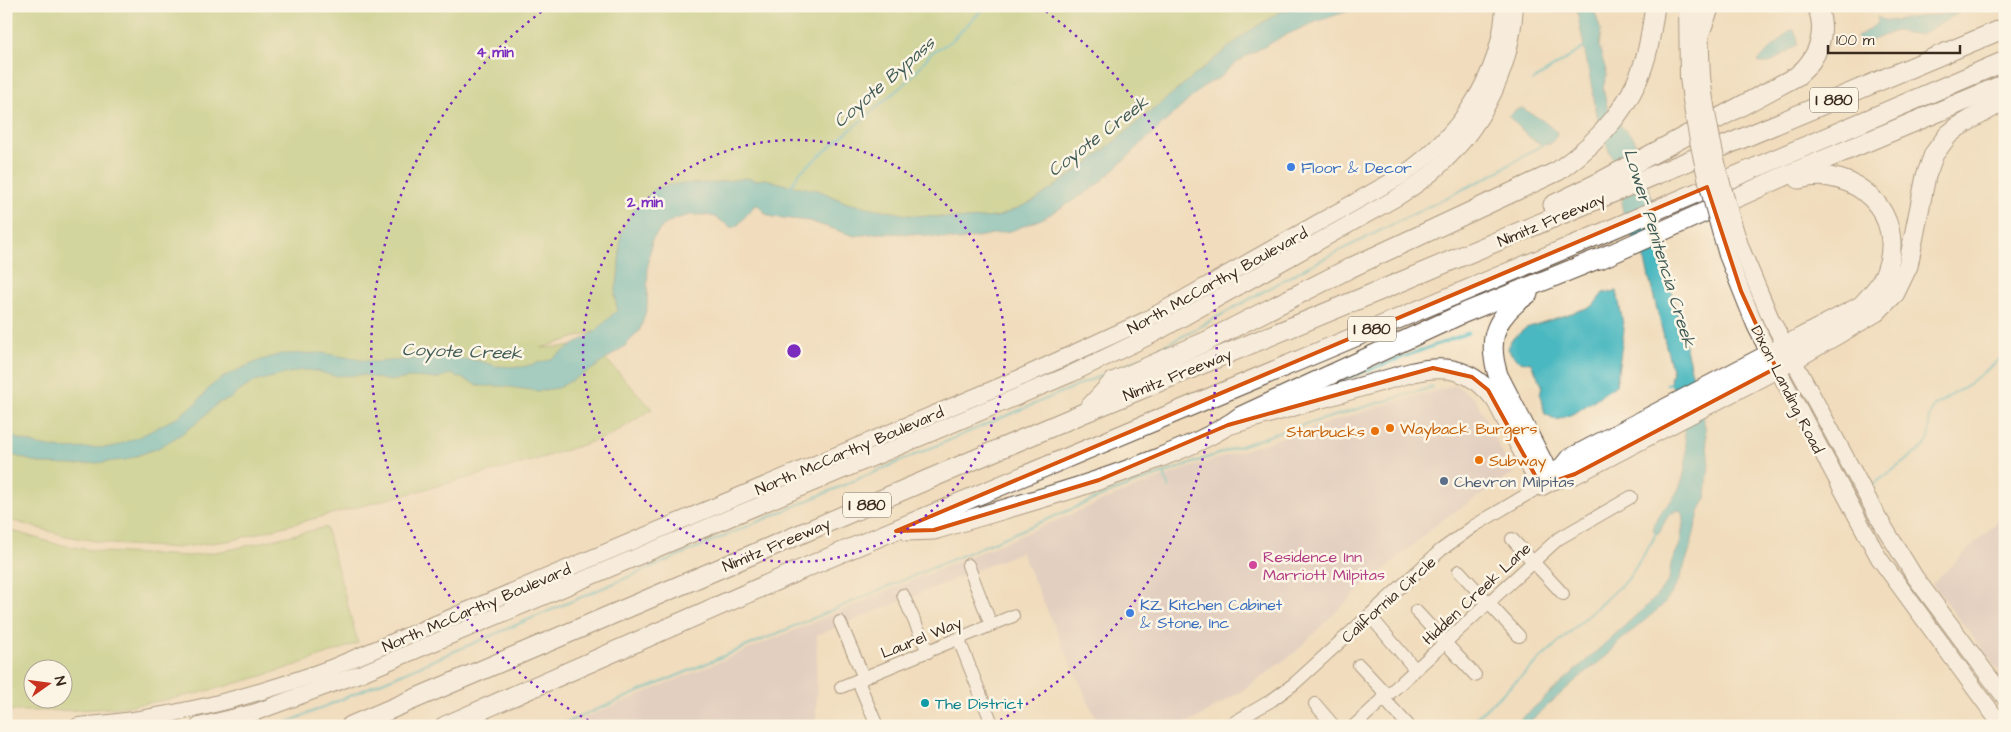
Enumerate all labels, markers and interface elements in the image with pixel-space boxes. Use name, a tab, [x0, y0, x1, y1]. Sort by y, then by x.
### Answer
scale bar	[1828, 22, 1961, 54]
text: 100 m	[1836, 30, 1875, 51]
water label: Coyote Bypass	[828, 31, 942, 134]
text: 4 min	[476, 42, 514, 63]
road number: I 880	[1810, 88, 1858, 112]
water label: Coyote Creek	[1043, 90, 1155, 183]
water label: Lower Penitencia Creek	[1617, 146, 1702, 352]
place label: Floor & Decor	[1301, 157, 1412, 179]
marker: Floor & Decor	[1285, 161, 1297, 173]
street label: Nimitz Freeway	[1494, 187, 1609, 253]
text: 2 min	[626, 192, 664, 213]
street label: North McCarthy Boulevard	[1123, 222, 1312, 341]
road number: I 880	[1348, 316, 1396, 342]
street label: Dixon Landing Road	[1744, 322, 1829, 458]
water label: Coyote Creek	[401, 337, 523, 367]
centre of rings	[785, 342, 803, 360]
street label: Nimitz Freeway	[1120, 343, 1235, 408]
street label: North McCarthy Boulevard	[752, 401, 948, 502]
place label: Wayback Burgers	[1400, 418, 1538, 441]
place label: Starbucks	[1286, 421, 1365, 443]
marker: Wayback Burgers	[1384, 422, 1396, 434]
marker: Starbucks	[1369, 425, 1381, 437]
place label: Subway	[1489, 450, 1546, 473]
marker: Subway	[1473, 454, 1485, 466]
place label: Chevron Milpitas	[1454, 471, 1575, 493]
marker: Chevron Milpitas	[1438, 475, 1450, 487]
road number: I 880	[843, 492, 891, 518]
street label: Nimitz Freeway	[719, 512, 834, 578]
street label: Hidden Creek Lane	[1418, 537, 1536, 650]
place label: Residence Inn Marriott Milpitas	[1263, 546, 1385, 586]
street label: California Circle	[1337, 551, 1441, 648]
street label: North McCarthy Boulevard	[379, 558, 575, 659]
marker: Residence Inn Marriott Milpitas	[1247, 559, 1259, 571]
place label: KZ Kitchen Cabinet & Stone, Inc	[1140, 594, 1283, 634]
marker: KZ Kitchen Cabinet & Stone, Inc	[1124, 607, 1136, 619]
street label: Laurel Way	[878, 612, 966, 665]
north arrow	[22, 660, 72, 710]
text: N	[49, 674, 70, 688]
place label: The District	[935, 693, 1024, 715]
marker: The District	[919, 697, 931, 709]

